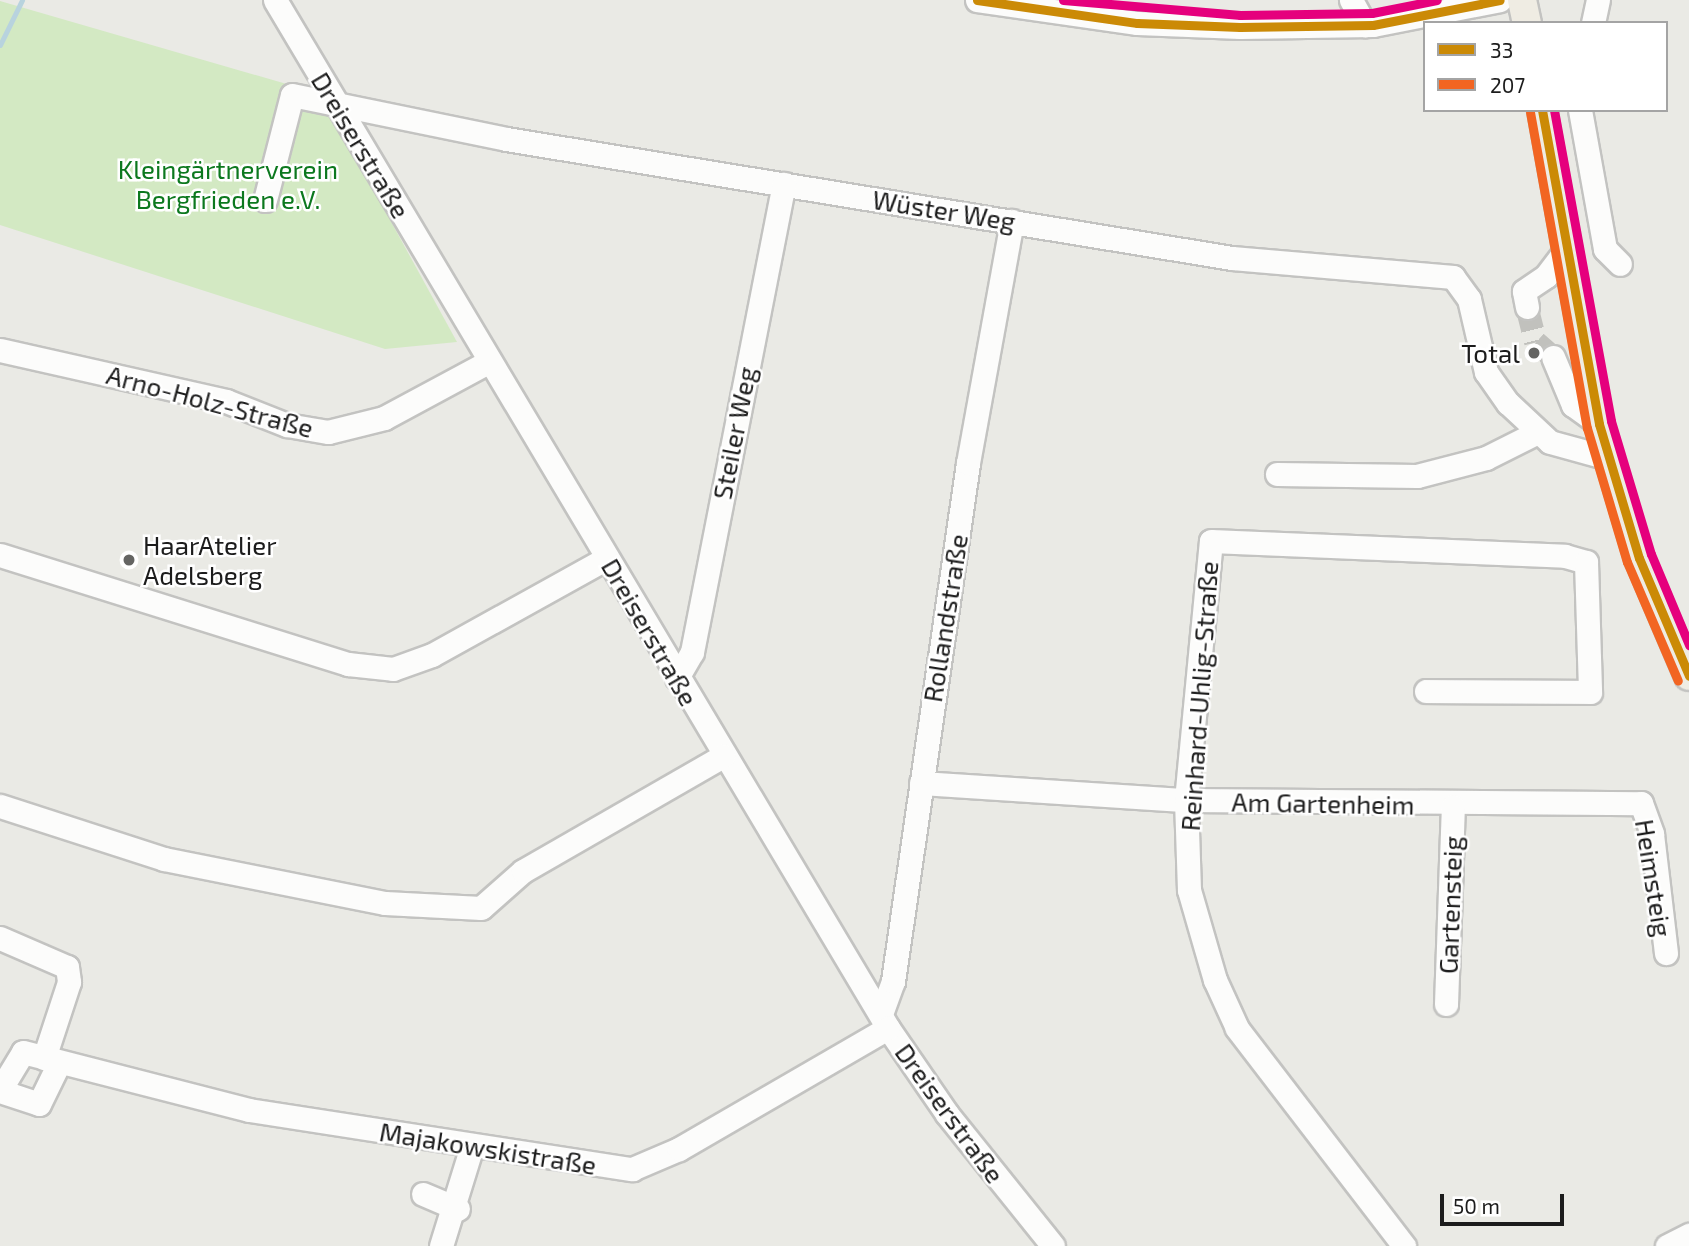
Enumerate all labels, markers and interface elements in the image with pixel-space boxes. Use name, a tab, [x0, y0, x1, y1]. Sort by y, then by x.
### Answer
legend	[1423, 21, 1668, 112]
text: 33	[1490, 37, 1513, 62]
street label: Dreiserstraße	[305, 66, 417, 224]
text: 207	[1490, 72, 1525, 97]
park label: Kleingärtnerverein Bergfrieden e.V.	[118, 153, 338, 214]
street label: Wüster Weg	[870, 183, 1018, 237]
place label: Total	[1461, 337, 1520, 369]
marker: Total	[1526, 345, 1542, 361]
street label: Arno-Holz-Straße	[103, 358, 317, 444]
street label: Steiler Weg	[706, 364, 762, 502]
place label: HaarAtelier Adelsberg	[143, 529, 277, 590]
street label: Rollandstraße	[916, 532, 974, 704]
marker: HaarAtelier Adelsberg	[121, 552, 137, 568]
street label: Dreiserstraße	[595, 553, 705, 711]
street label: Reinhard-Uhlig-Straße	[1174, 560, 1224, 832]
street label: Am Gartenheim	[1231, 786, 1415, 820]
street label: Heimsteig	[1629, 817, 1679, 939]
street label: Gartensteig	[1432, 835, 1468, 975]
street label: Dreiserstraße	[889, 1037, 1011, 1189]
street label: Majakowskistraße	[377, 1115, 599, 1181]
scale bar	[1444, 1180, 1568, 1224]
text: 50 m	[1453, 1193, 1500, 1218]

